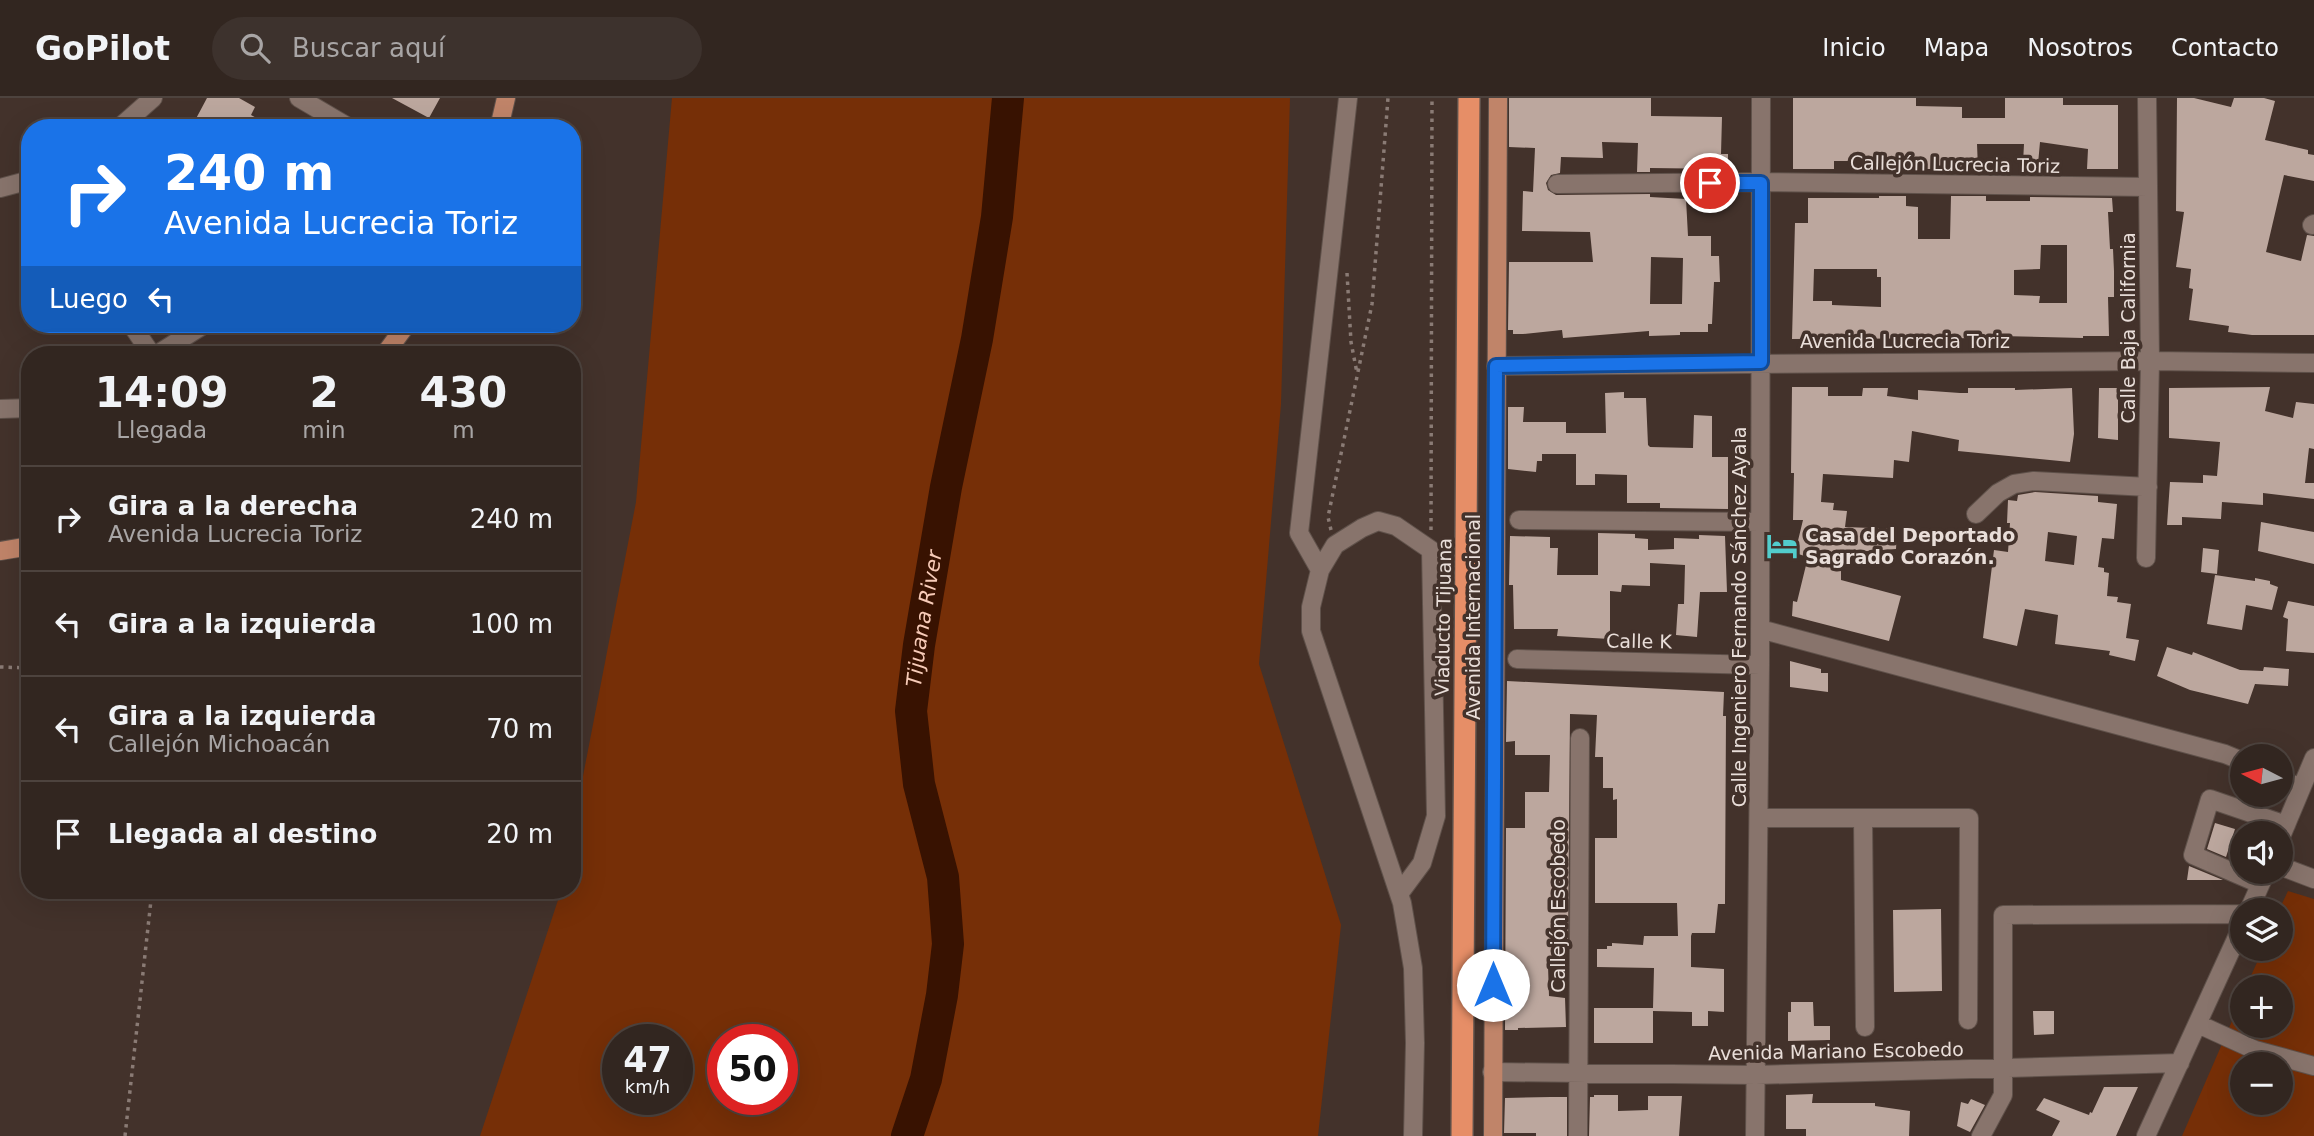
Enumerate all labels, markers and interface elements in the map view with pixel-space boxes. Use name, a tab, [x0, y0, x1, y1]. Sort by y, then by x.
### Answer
search box	[212, 17, 702, 80]
text: GoPilot	[35, 29, 170, 68]
icon: search	[236, 29, 274, 67]
text: Buscar aquí	[292, 33, 445, 63]
text: Inicio	[1822, 34, 1886, 62]
text: Mapa	[1924, 34, 1989, 62]
text: Nosotros	[2027, 34, 2133, 62]
text: Contacto	[2171, 34, 2279, 62]
text: 240 m	[164, 145, 334, 202]
icon: right	[49, 147, 140, 238]
street label: Callejón Lucrecia Toriz	[1850, 151, 2060, 177]
pin	[1680, 153, 1740, 213]
icon: arrive	[1691, 164, 1729, 202]
text: Avenida Lucrecia Toriz	[164, 204, 518, 242]
street label: Calle Baja California	[2117, 232, 2139, 424]
icon: left	[142, 280, 180, 318]
text: Luego	[49, 284, 128, 314]
street label: Avenida Lucrecia Toriz	[1800, 330, 2010, 352]
text: 14:09	[95, 368, 229, 417]
text: 2	[309, 368, 339, 417]
text: 430	[420, 368, 507, 417]
text: Llegada	[116, 417, 207, 443]
text: min	[302, 417, 346, 443]
text: m	[452, 417, 475, 443]
street label: Calle Ingeniero Fernando Sánchez Ayala	[1728, 427, 1750, 807]
text: Gira a la derecha	[108, 491, 358, 521]
icon: right	[49, 500, 87, 538]
text: 240 m	[470, 504, 553, 534]
street label: Avenida Internacional	[1462, 514, 1484, 720]
text: Avenida Lucrecia Toriz	[108, 521, 362, 547]
place label: Casa del Deportado Sagrado Corazón.	[1805, 524, 2015, 568]
hotel icon: Casa del Deportado Sagrado Corazón.	[1765, 529, 1799, 563]
street label: Viaducto Tijuana	[1431, 538, 1455, 696]
water label: Tijuana River	[902, 547, 947, 688]
icon: left	[49, 605, 87, 643]
text: Gira a la izquierda	[108, 609, 376, 639]
text: 100 m	[470, 609, 553, 639]
street label: Calle K	[1606, 629, 1673, 653]
text: Gira a la izquierda	[108, 701, 376, 731]
icon: left	[49, 710, 87, 748]
text: 70 m	[486, 714, 553, 744]
text: Callejón Michoacán	[108, 731, 330, 757]
north arrow	[2230, 744, 2292, 807]
map controls	[2230, 744, 2293, 1115]
icon: arrive	[49, 815, 87, 853]
text: Llegada al destino	[108, 819, 377, 849]
text: 20 m	[486, 819, 553, 849]
street label: Callejón Escobedo	[1547, 819, 1569, 993]
button: sound	[2230, 821, 2293, 884]
button: layers	[2230, 898, 2293, 961]
position arrow	[1456, 948, 1530, 1022]
button: +	[2230, 975, 2293, 1038]
speed limit sign: 50	[707, 1024, 798, 1115]
street label: Avenida Mariano Escobedo	[1708, 1038, 1964, 1064]
text: 47	[623, 1040, 672, 1080]
button: −	[2230, 1052, 2293, 1115]
text: km/h	[625, 1076, 670, 1097]

